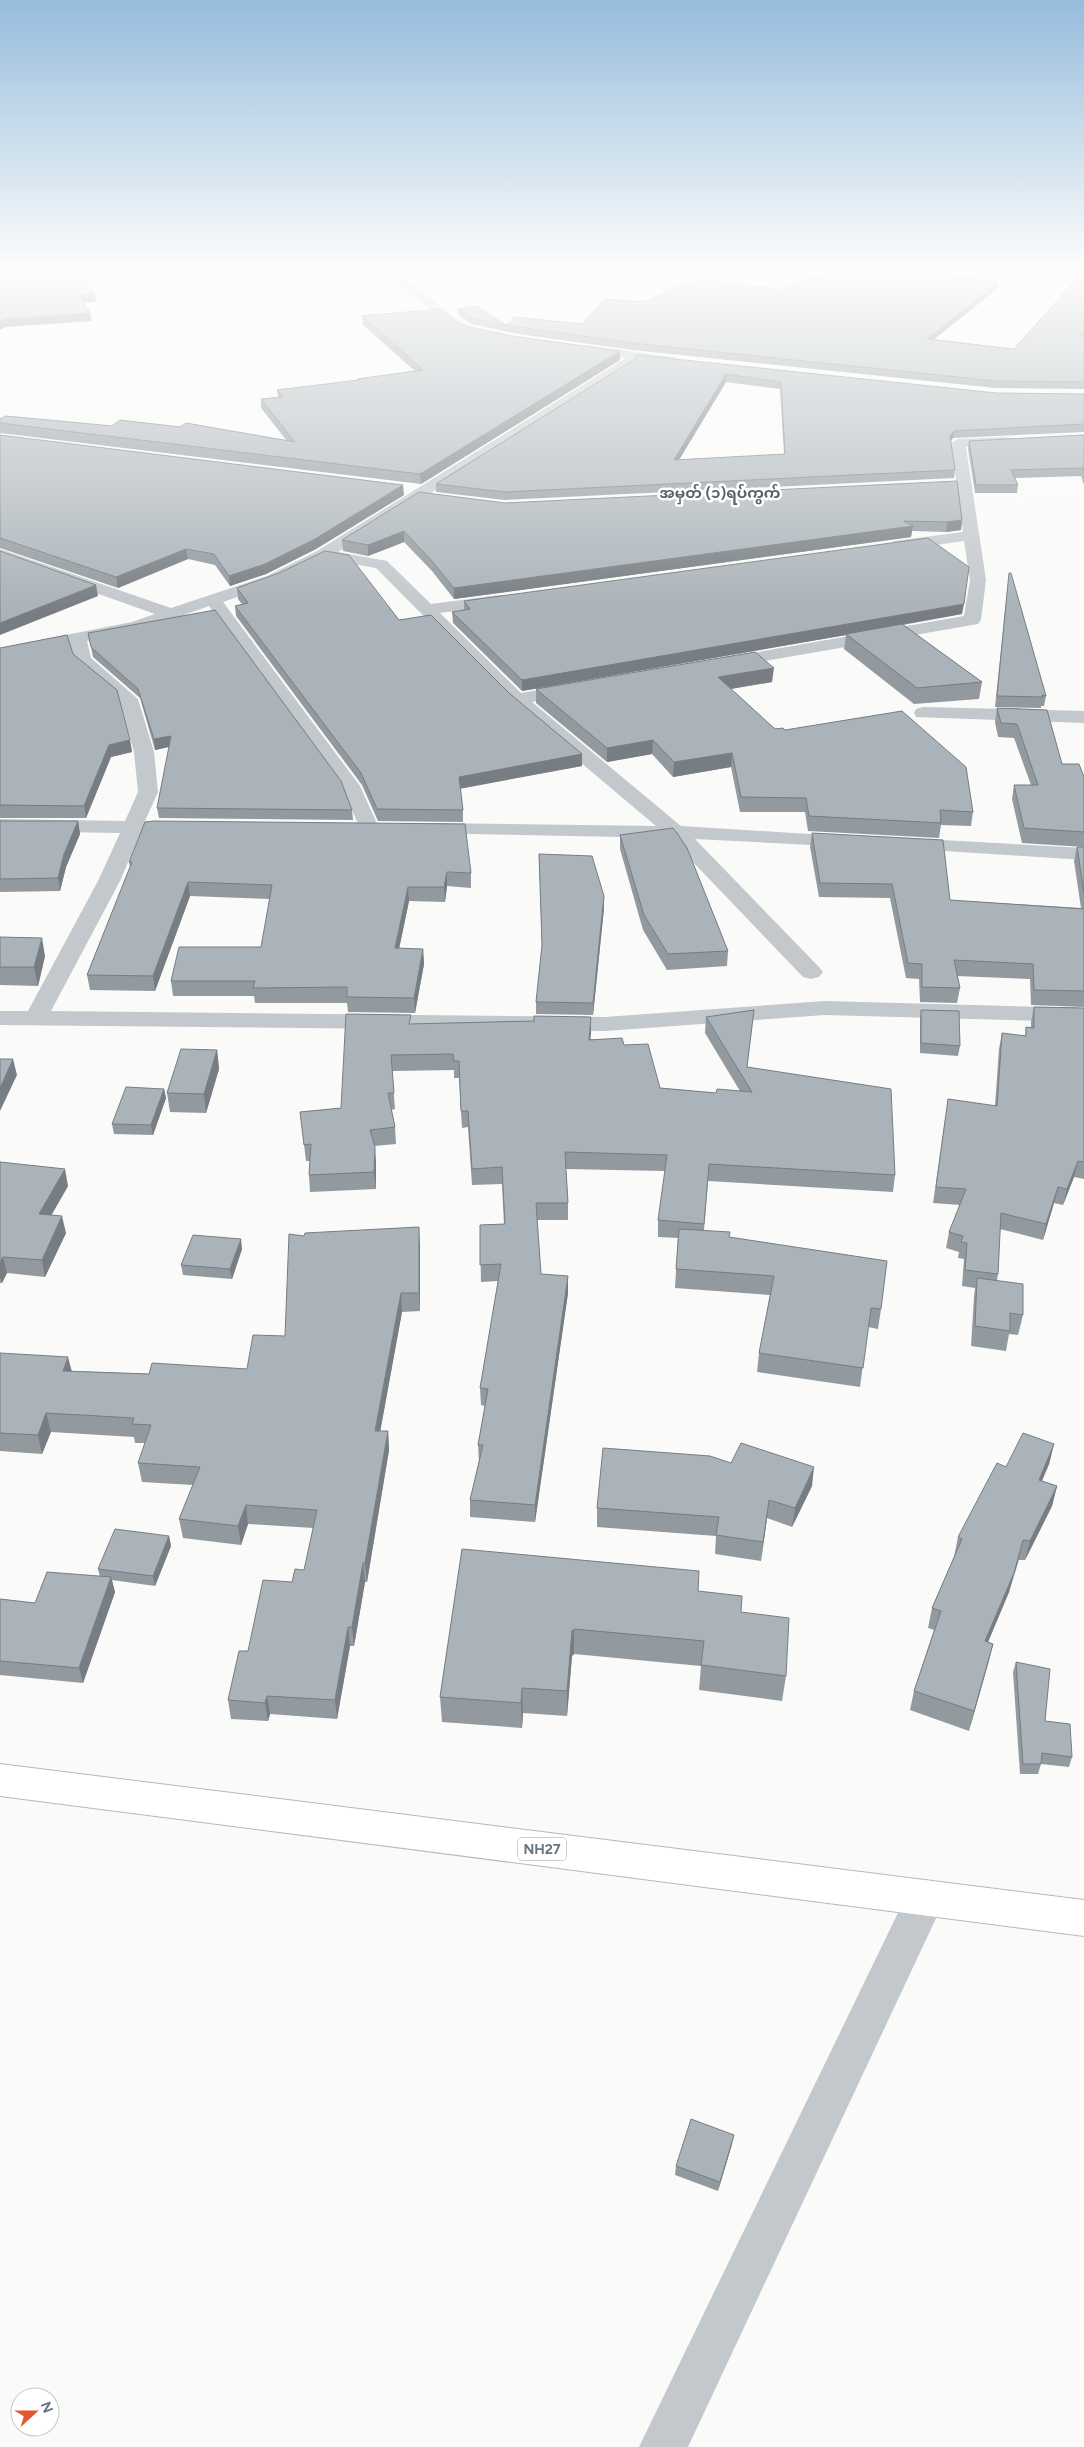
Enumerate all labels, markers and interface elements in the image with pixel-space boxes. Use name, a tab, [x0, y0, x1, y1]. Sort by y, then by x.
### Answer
district label: အမှတ် (၁)ရပ်ကွက်	[660, 483, 780, 505]
road number: NH27	[518, 1838, 566, 1860]
north arrow	[10, 2387, 60, 2437]
text: N	[37, 2399, 57, 2416]

